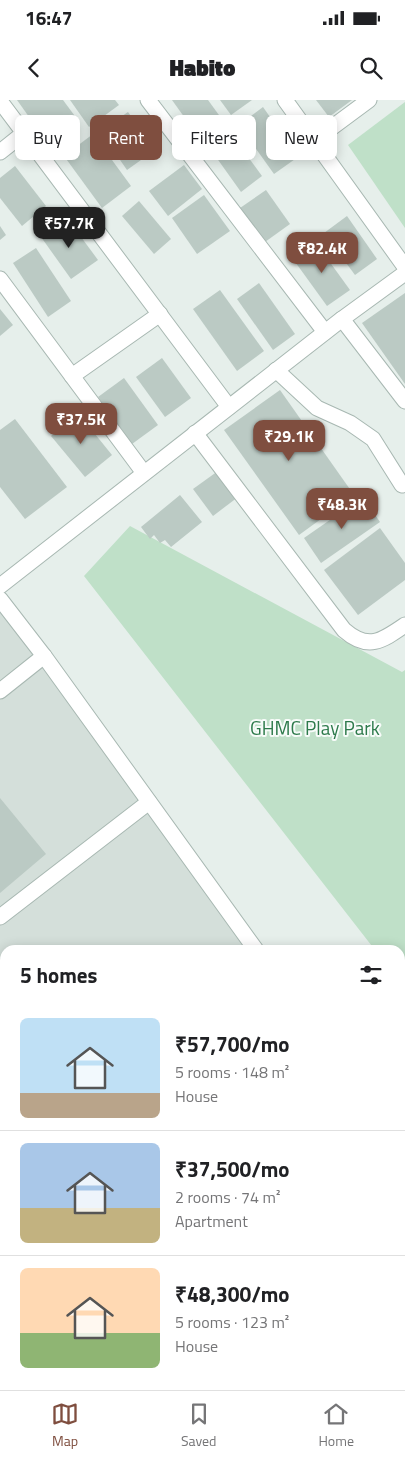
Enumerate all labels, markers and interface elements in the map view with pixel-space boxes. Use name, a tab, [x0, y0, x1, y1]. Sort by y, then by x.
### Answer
text: 16:47	[25, 3, 72, 32]
text: Habito	[170, 51, 235, 85]
icon: back	[20, 54, 48, 82]
icon: search	[357, 54, 385, 82]
chip: Buy	[15, 115, 80, 160]
chip: Rent	[90, 115, 162, 160]
chip: Filters	[172, 115, 256, 160]
chip: New	[266, 115, 337, 160]
pin: ₹57.7K	[28, 206, 110, 249]
text: ₹57.7K	[44, 211, 94, 235]
pin: ₹82.4K	[281, 232, 363, 274]
text: ₹82.4K	[297, 236, 347, 260]
pin: ₹37.5K	[40, 402, 122, 445]
text: ₹37.5K	[56, 407, 106, 431]
pin: ₹29.1K	[248, 420, 330, 462]
text: ₹29.1K	[264, 424, 314, 448]
pin: ₹48.3K	[301, 488, 383, 530]
text: ₹48.3K	[317, 492, 367, 516]
park label: GHMC Play Park	[250, 713, 380, 742]
text: 5 homes	[20, 959, 97, 991]
icon: filters	[357, 961, 385, 989]
text: ₹57,700/mo	[175, 1028, 289, 1060]
icon: home	[60, 1038, 120, 1098]
text: 5 rooms · 148 m²	[175, 1060, 289, 1084]
text: House	[175, 1084, 218, 1108]
text: ₹37,500/mo	[175, 1153, 289, 1185]
icon: home	[60, 1163, 120, 1223]
text: 2 rooms · 74 m²	[175, 1185, 280, 1209]
text: Apartment	[175, 1209, 248, 1233]
text: ₹48,300/mo	[175, 1278, 289, 1310]
icon: home	[60, 1288, 120, 1348]
text: 5 rooms · 123 m²	[175, 1310, 289, 1334]
text: House	[175, 1334, 218, 1358]
tab: Map	[51, 1400, 79, 1451]
tab: Saved	[181, 1400, 217, 1451]
tab: Home	[318, 1400, 354, 1451]

